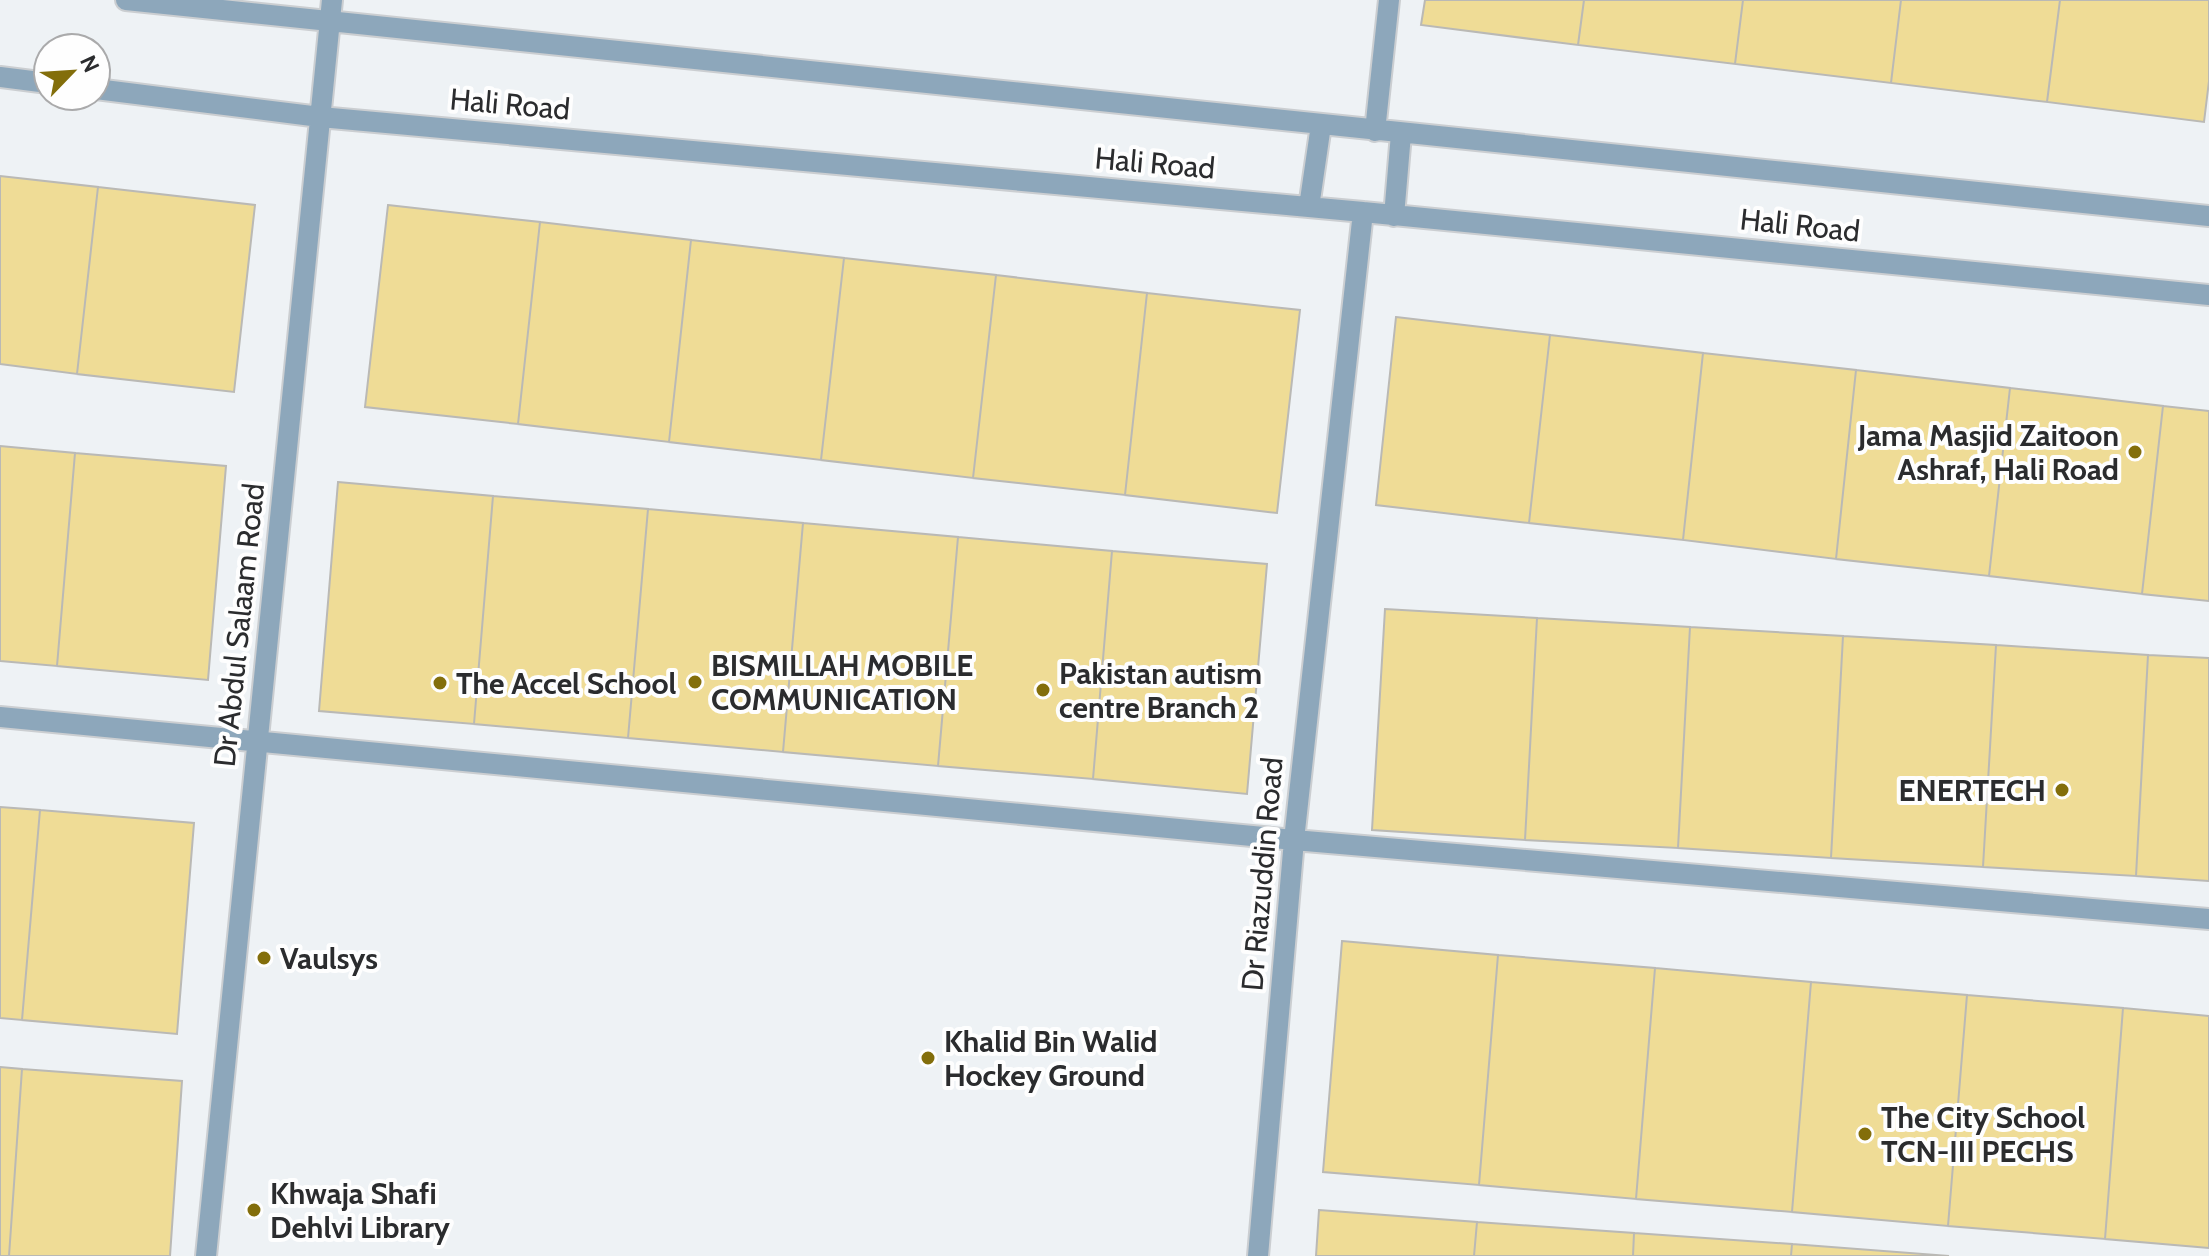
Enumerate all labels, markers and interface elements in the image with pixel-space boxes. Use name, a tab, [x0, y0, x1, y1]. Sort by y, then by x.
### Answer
north arrow	[32, 32, 112, 112]
text: N	[74, 51, 105, 77]
street label: Hali Road	[448, 80, 572, 128]
street label: Hali Road	[1093, 139, 1217, 187]
street label: Hali Road	[1738, 200, 1862, 250]
place label: Jama Masjid Zaitoon Ashraf, Hali Road	[1857, 417, 2119, 488]
marker: Jama Masjid Zaitoon Ashraf, Hali Road	[2126, 443, 2144, 461]
street label: Dr Abdul Salaam Road	[206, 481, 272, 769]
place label: BISMILLAH MOBILE COMMUNICATION	[711, 647, 973, 718]
place label: Pakistan autism centre Branch 2	[1059, 655, 1262, 726]
place label: The Accel School	[456, 665, 677, 702]
marker: BISMILLAH MOBILE COMMUNICATION	[686, 673, 704, 691]
marker: The Accel School	[431, 674, 449, 692]
marker: Pakistan autism centre Branch 2	[1034, 681, 1052, 699]
street label: Dr Riazuddin Road	[1233, 756, 1291, 992]
place label: ENERTECH	[1899, 772, 2046, 809]
marker: ENERTECH	[2053, 781, 2071, 799]
place label: Vaulsys	[280, 940, 378, 977]
marker: Vaulsys	[255, 949, 273, 967]
place label: Khalid Bin Walid Hockey Ground	[944, 1023, 1157, 1094]
marker: Khalid Bin Walid Hockey Ground	[919, 1049, 937, 1067]
place label: The City School TCN-III PECHS	[1881, 1099, 2085, 1170]
marker: The City School TCN-III PECHS	[1856, 1125, 1874, 1143]
place label: Khwaja Shafi Dehlvi Library	[270, 1175, 451, 1246]
marker: Khwaja Shafi Dehlvi Library	[245, 1201, 263, 1219]

